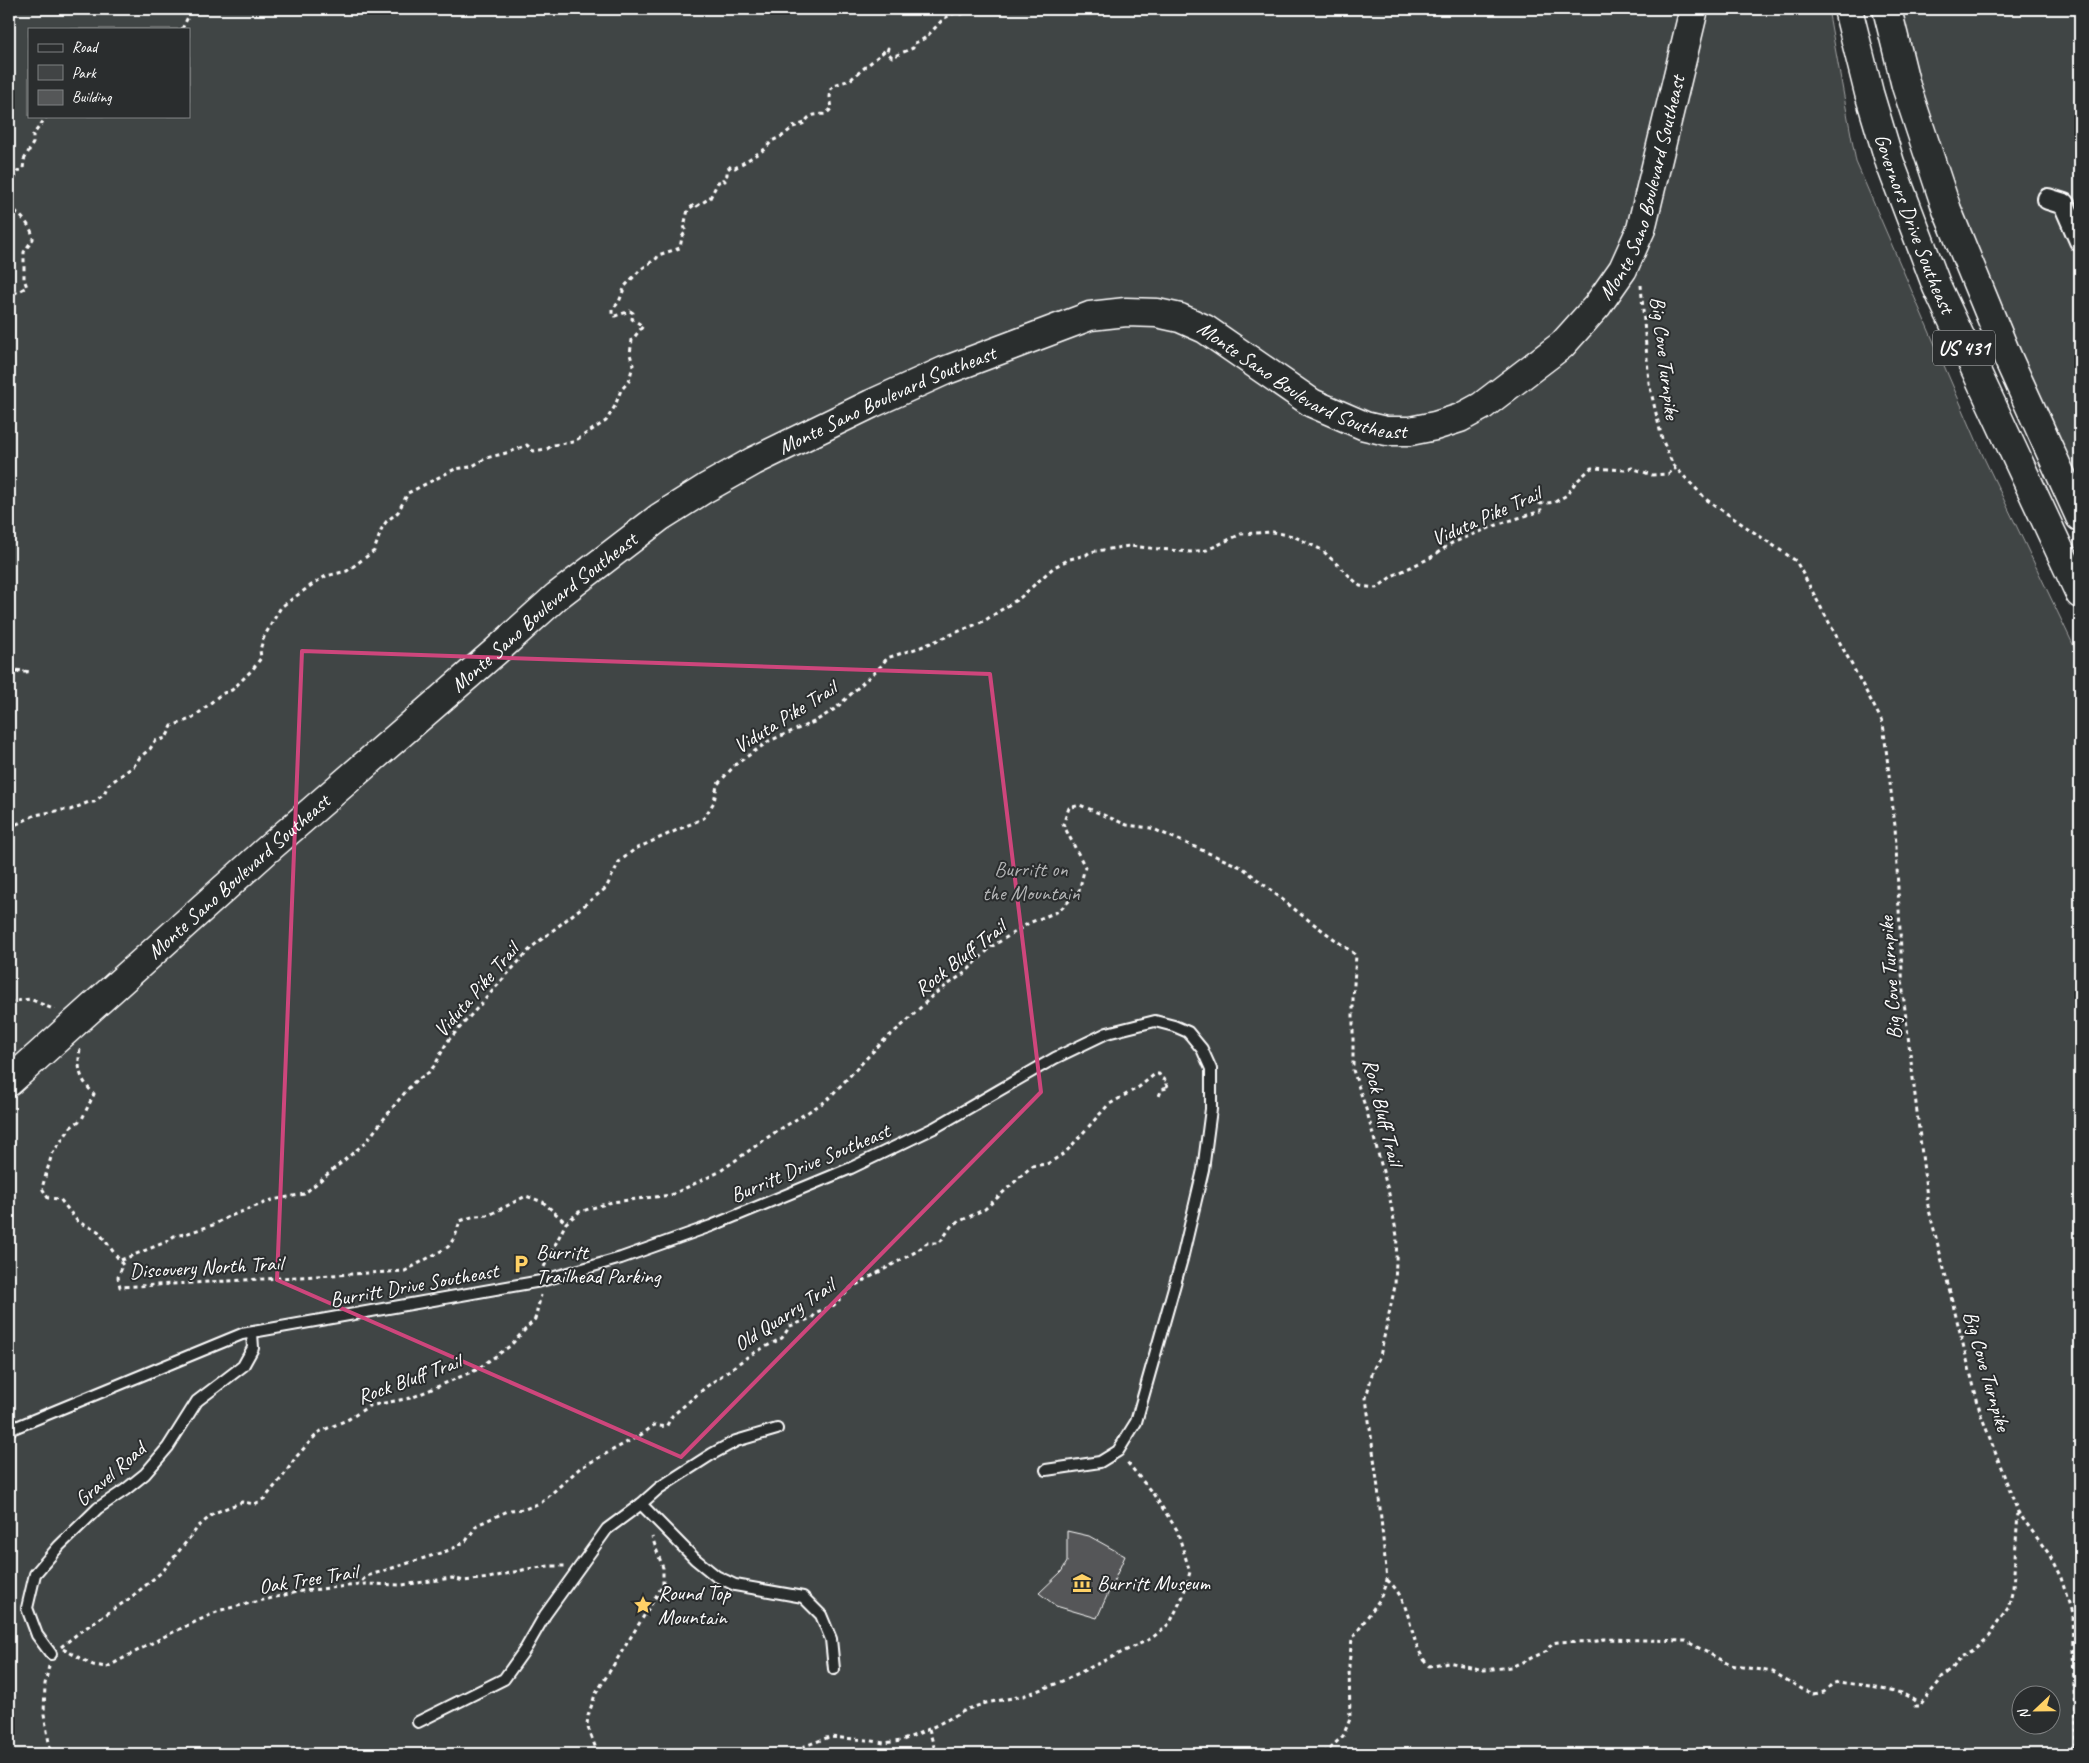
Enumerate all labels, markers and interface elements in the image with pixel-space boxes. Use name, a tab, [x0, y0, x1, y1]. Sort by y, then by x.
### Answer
legend	[28, 28, 190, 118]
text: Road	[72, 38, 99, 57]
text: Park	[72, 64, 97, 83]
street label: Monte Sano Boulevard Southeast	[1593, 71, 1691, 305]
text: Building	[72, 88, 112, 107]
street label: Governors Drive Southeast	[1869, 131, 1961, 319]
street label: Big Cove Turnpike	[1645, 295, 1686, 422]
street label: Monte Sano Boulevard Southeast	[1193, 315, 1408, 444]
road number: US 431	[1933, 330, 1995, 366]
street label: Monte Sano Boulevard Southeast	[774, 339, 1001, 460]
street label: Viduta Pike Trail	[1427, 479, 1548, 552]
street label: Monte Sano Boulevard Southeast	[445, 525, 644, 698]
street label: Viduta Pike Trail	[729, 673, 844, 759]
street label: Monte Sano Boulevard Southeast	[142, 787, 337, 965]
park label: Burritt on the Mountain	[982, 856, 1080, 906]
street label: Rock Bluff Trail	[909, 912, 1013, 1002]
street label: Big Cove Turnpike	[1873, 914, 1907, 1040]
street label: Viduta Pike Trail	[428, 935, 526, 1043]
street label: Rock Bluff Trail	[1357, 1056, 1410, 1171]
street label: Burritt Drive Southeast	[726, 1117, 895, 1208]
place label: Burritt Trailhead Parking	[536, 1239, 662, 1289]
street label: Discovery North Trail	[129, 1250, 287, 1284]
parking icon: Burritt Trailhead Parking	[510, 1253, 532, 1275]
street label: Burritt Drive Southeast	[328, 1257, 502, 1313]
street label: Old Quarry Trail	[729, 1271, 842, 1357]
street label: Big Cove Turnpike	[1957, 1308, 2017, 1435]
street label: Rock Bluff Trail	[354, 1347, 468, 1410]
street label: Gravel Road	[69, 1434, 153, 1512]
street label: Oak Tree Trail	[257, 1558, 363, 1600]
place label: Burritt Museum	[1097, 1570, 1211, 1596]
museum icon: Burritt Museum	[1071, 1572, 1093, 1594]
place label: Round Top Mountain	[658, 1580, 732, 1630]
place icon: Round Top Mountain	[632, 1594, 654, 1616]
north arrow	[2012, 1686, 2062, 1736]
text: N	[2014, 1705, 2034, 1722]

